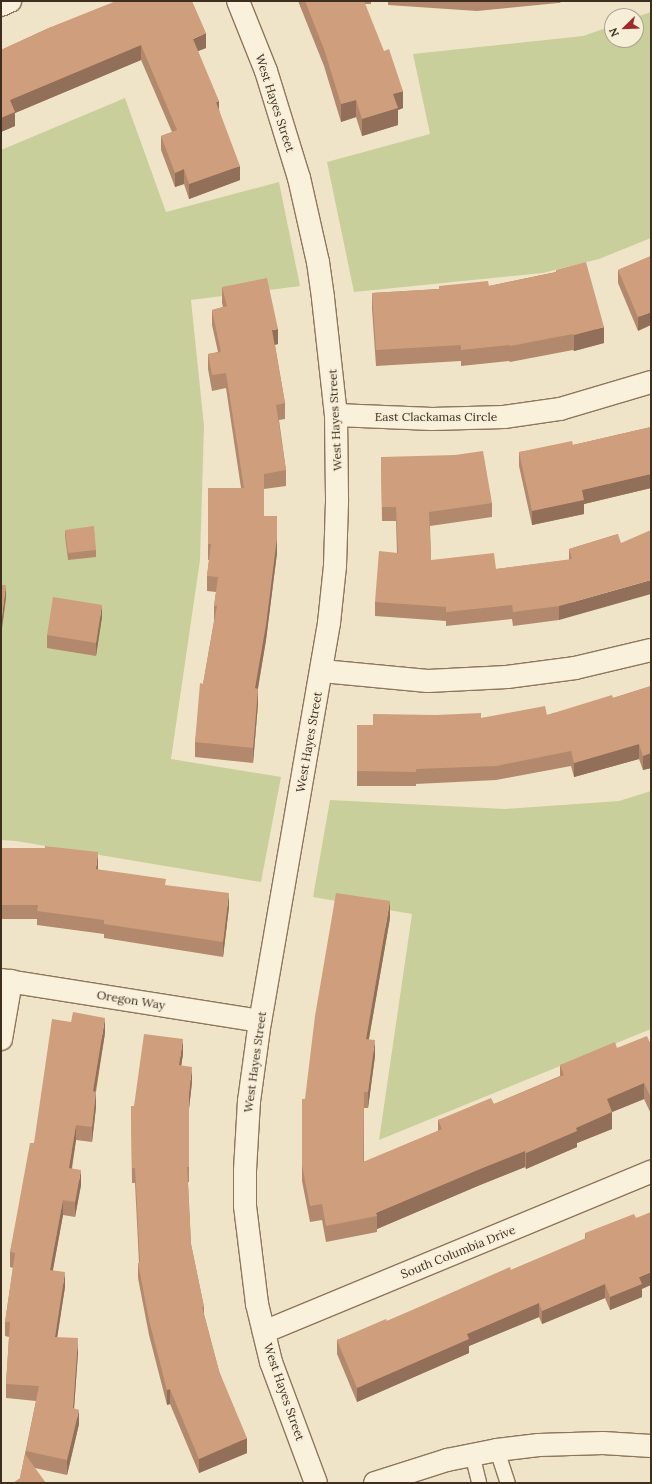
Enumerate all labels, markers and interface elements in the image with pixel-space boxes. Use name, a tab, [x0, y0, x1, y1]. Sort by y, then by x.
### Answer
north arrow	[604, 8, 644, 48]
text: N	[606, 26, 622, 39]
street label: West Hayes Street	[252, 52, 298, 154]
street label: West Hayes Street	[325, 369, 345, 471]
street label: East Clackamas Circle	[375, 410, 497, 424]
street label: West Hayes Street	[293, 690, 325, 794]
street label: Oregon Way	[96, 987, 166, 1013]
street label: West Hayes Street	[241, 1010, 269, 1114]
street label: South Columbia Drive	[399, 1222, 517, 1282]
street label: West Hayes Street	[261, 1341, 307, 1443]

